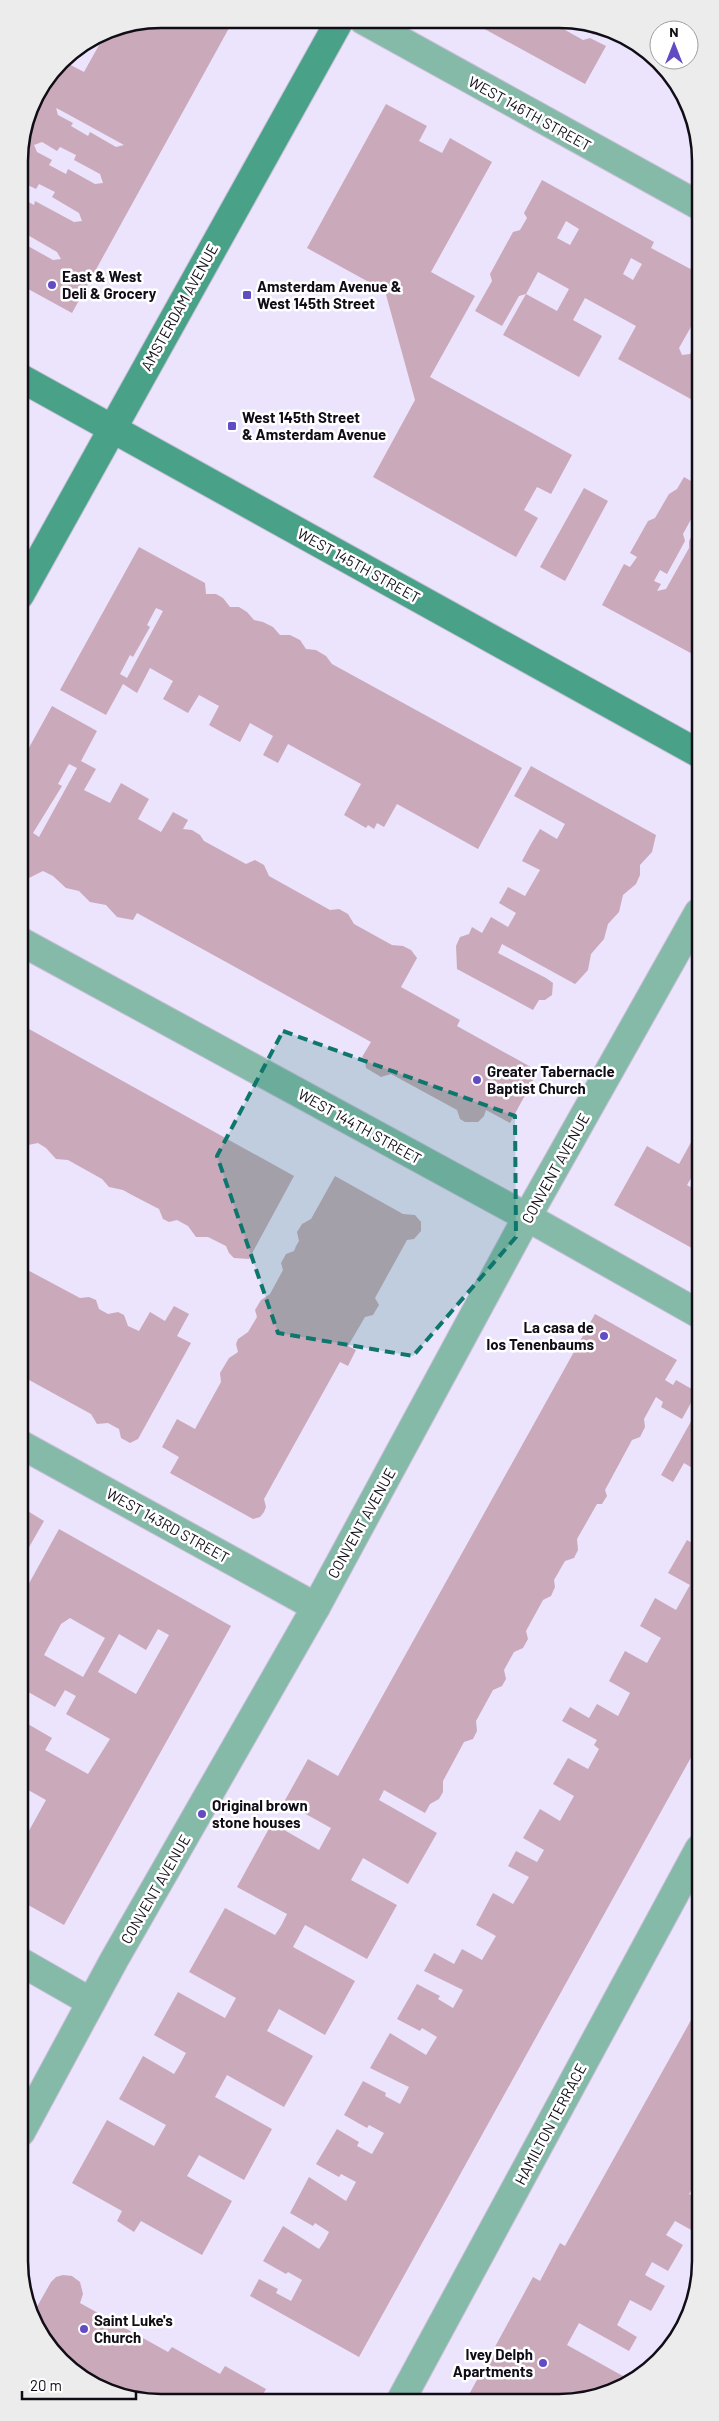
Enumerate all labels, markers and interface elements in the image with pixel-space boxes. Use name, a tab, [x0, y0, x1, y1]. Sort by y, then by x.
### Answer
north arrow	[649, 20, 699, 70]
text: N	[669, 23, 679, 40]
street label: WEST 146TH STREET	[466, 72, 594, 154]
street label: AMSTERDAM AVENUE	[137, 241, 221, 373]
place label: East & West Deli & Grocery	[62, 267, 157, 302]
place label: Amsterdam Avenue & West 145th Street	[257, 277, 401, 312]
marker: East & West Deli & Grocery	[46, 279, 58, 291]
marker: Amsterdam Avenue & West 145th Street	[241, 289, 253, 301]
place label: West 145th Street & Amsterdam Avenue	[242, 408, 386, 443]
marker: West 145th Street & Amsterdam Avenue	[226, 420, 238, 432]
street label: WEST 145TH STREET	[295, 524, 423, 606]
place label: Greater Tabernacle Baptist Church	[487, 1062, 615, 1097]
marker: Greater Tabernacle Baptist Church	[471, 1074, 483, 1086]
street label: WEST 144TH STREET	[295, 1085, 425, 1167]
street label: CONVENT AVENUE	[517, 1110, 593, 1226]
place label: La casa de los Tenenbaums	[487, 1318, 594, 1353]
marker: La casa de los Tenenbaums	[598, 1330, 610, 1342]
street label: CONVENT AVENUE	[323, 1465, 399, 1581]
street label: WEST 143RD STREET	[103, 1484, 233, 1566]
place label: Original brown stone houses	[212, 1796, 308, 1831]
marker: Original brown stone houses	[196, 1808, 208, 1820]
street label: CONVENT AVENUE	[116, 1831, 194, 1947]
street label: HAMILTON TERRACE	[510, 2060, 590, 2188]
place label: Saint Luke's Church	[94, 2311, 173, 2346]
marker: Saint Luke's Church	[78, 2323, 90, 2335]
place label: Ivey Delph Apartments	[453, 2345, 533, 2380]
marker: Ivey Delph Apartments	[537, 2357, 549, 2369]
scale bar	[22, 2368, 136, 2400]
text: 20 m	[30, 2376, 62, 2394]

